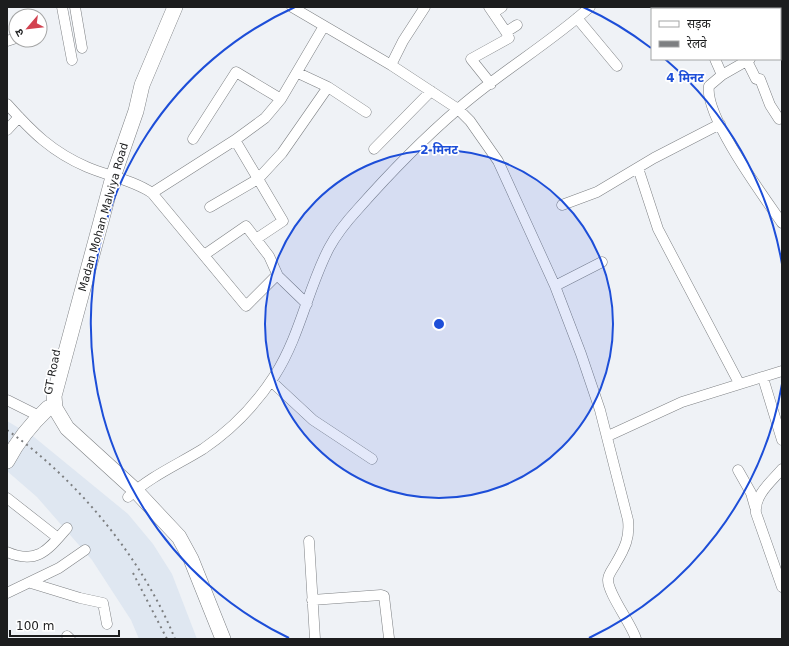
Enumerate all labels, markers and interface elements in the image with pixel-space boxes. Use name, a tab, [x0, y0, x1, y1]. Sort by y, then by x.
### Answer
north arrow	[8, 8, 48, 48]
legend	[651, 8, 781, 60]
text: सड़क	[687, 17, 712, 31]
text: उ	[12, 26, 27, 38]
text: रेलवे	[687, 36, 707, 51]
text: 4 मिनट	[666, 70, 704, 85]
street label: Madan Mohan Malviya Road	[76, 141, 131, 293]
text: 2 मिनट	[420, 142, 458, 157]
centre of rings	[432, 317, 446, 331]
street label: GT Road	[42, 348, 63, 396]
scale bar	[10, 612, 119, 638]
text: 100 m	[16, 619, 54, 633]

